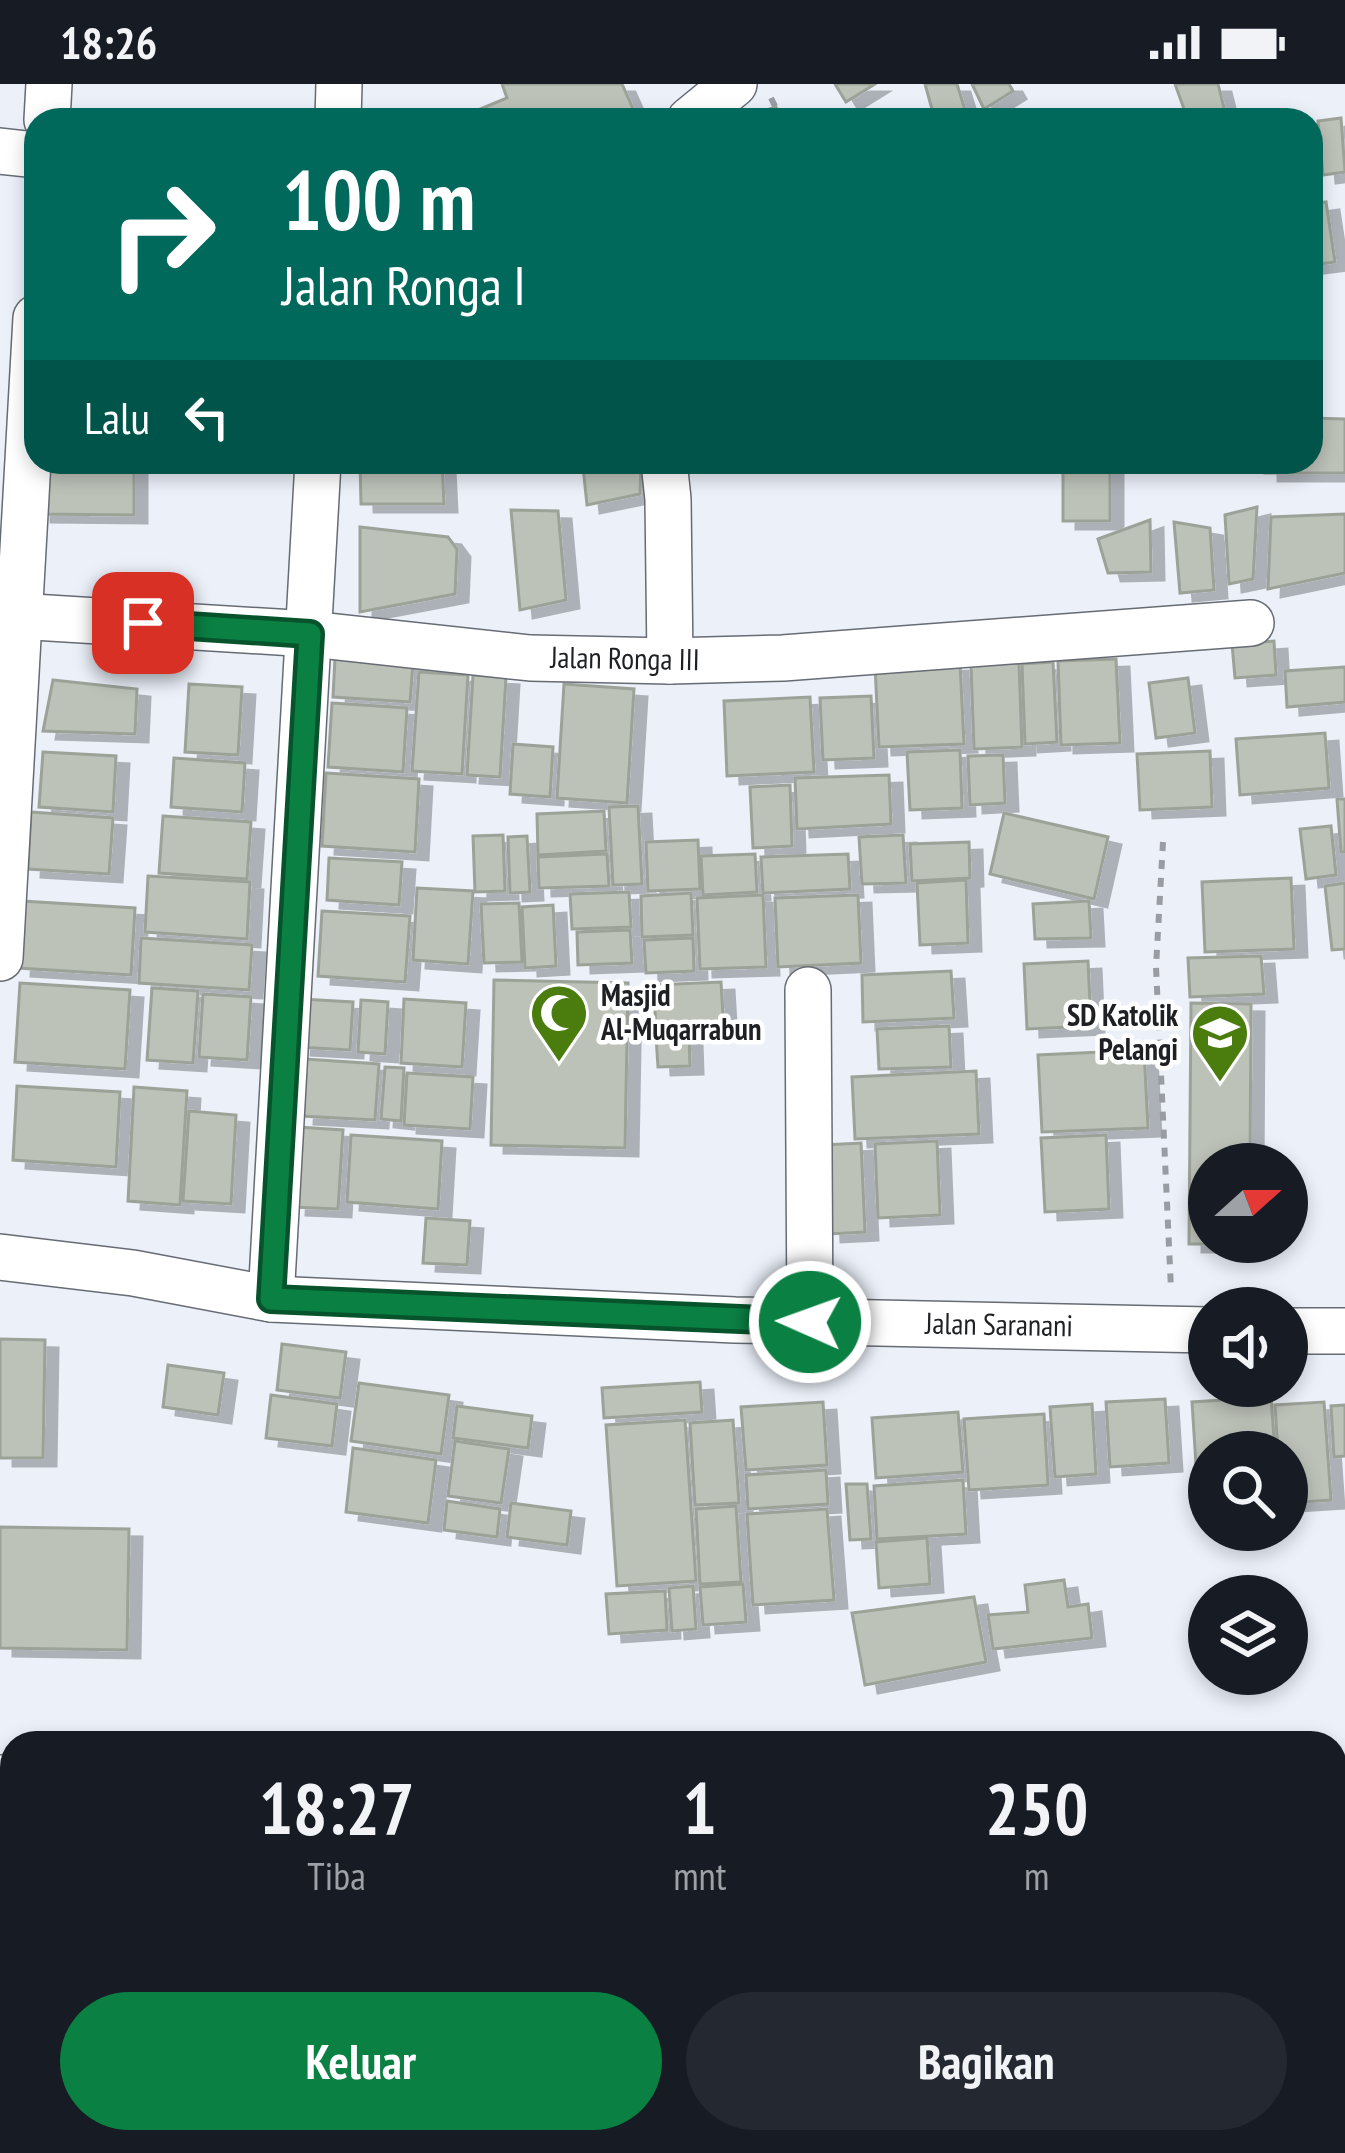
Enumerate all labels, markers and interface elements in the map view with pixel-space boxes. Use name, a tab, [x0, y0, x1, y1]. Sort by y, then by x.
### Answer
text: 18:26	[60, 13, 157, 71]
text: 100 m	[282, 144, 475, 253]
icon: right	[84, 156, 240, 312]
text: Jalan Ronga I	[282, 250, 526, 320]
icon: left	[174, 384, 240, 450]
text: Lalu	[84, 388, 150, 446]
pin	[92, 572, 194, 674]
icon: arrive	[110, 590, 176, 656]
street label: Jalan Ronga III	[549, 637, 700, 678]
place label: Masjid Al-Muqarrabun	[600, 975, 761, 1048]
mosque icon: Masjid Al-Muqarrabun	[528, 982, 590, 1064]
place label: SD Katolik Pelangi	[1067, 995, 1179, 1068]
school or university icon: SD Katolik Pelangi	[1189, 1002, 1251, 1084]
north arrow	[1188, 1143, 1308, 1263]
map controls	[1188, 1143, 1308, 1695]
position arrow	[747, 1259, 873, 1385]
button: sound	[1188, 1287, 1308, 1407]
street label: Jalan Saranani	[924, 1303, 1073, 1344]
button: search	[1188, 1431, 1308, 1551]
button: layers	[1188, 1575, 1308, 1695]
text: 18:27	[259, 1761, 414, 1854]
text: 1	[683, 1761, 717, 1854]
text: 250	[985, 1761, 1088, 1854]
text: Tiba	[307, 1850, 366, 1901]
text: mnt	[673, 1850, 726, 1901]
text: m	[1024, 1850, 1049, 1901]
button: Keluar	[60, 1992, 662, 2130]
button: Bagikan	[686, 1992, 1287, 2130]

